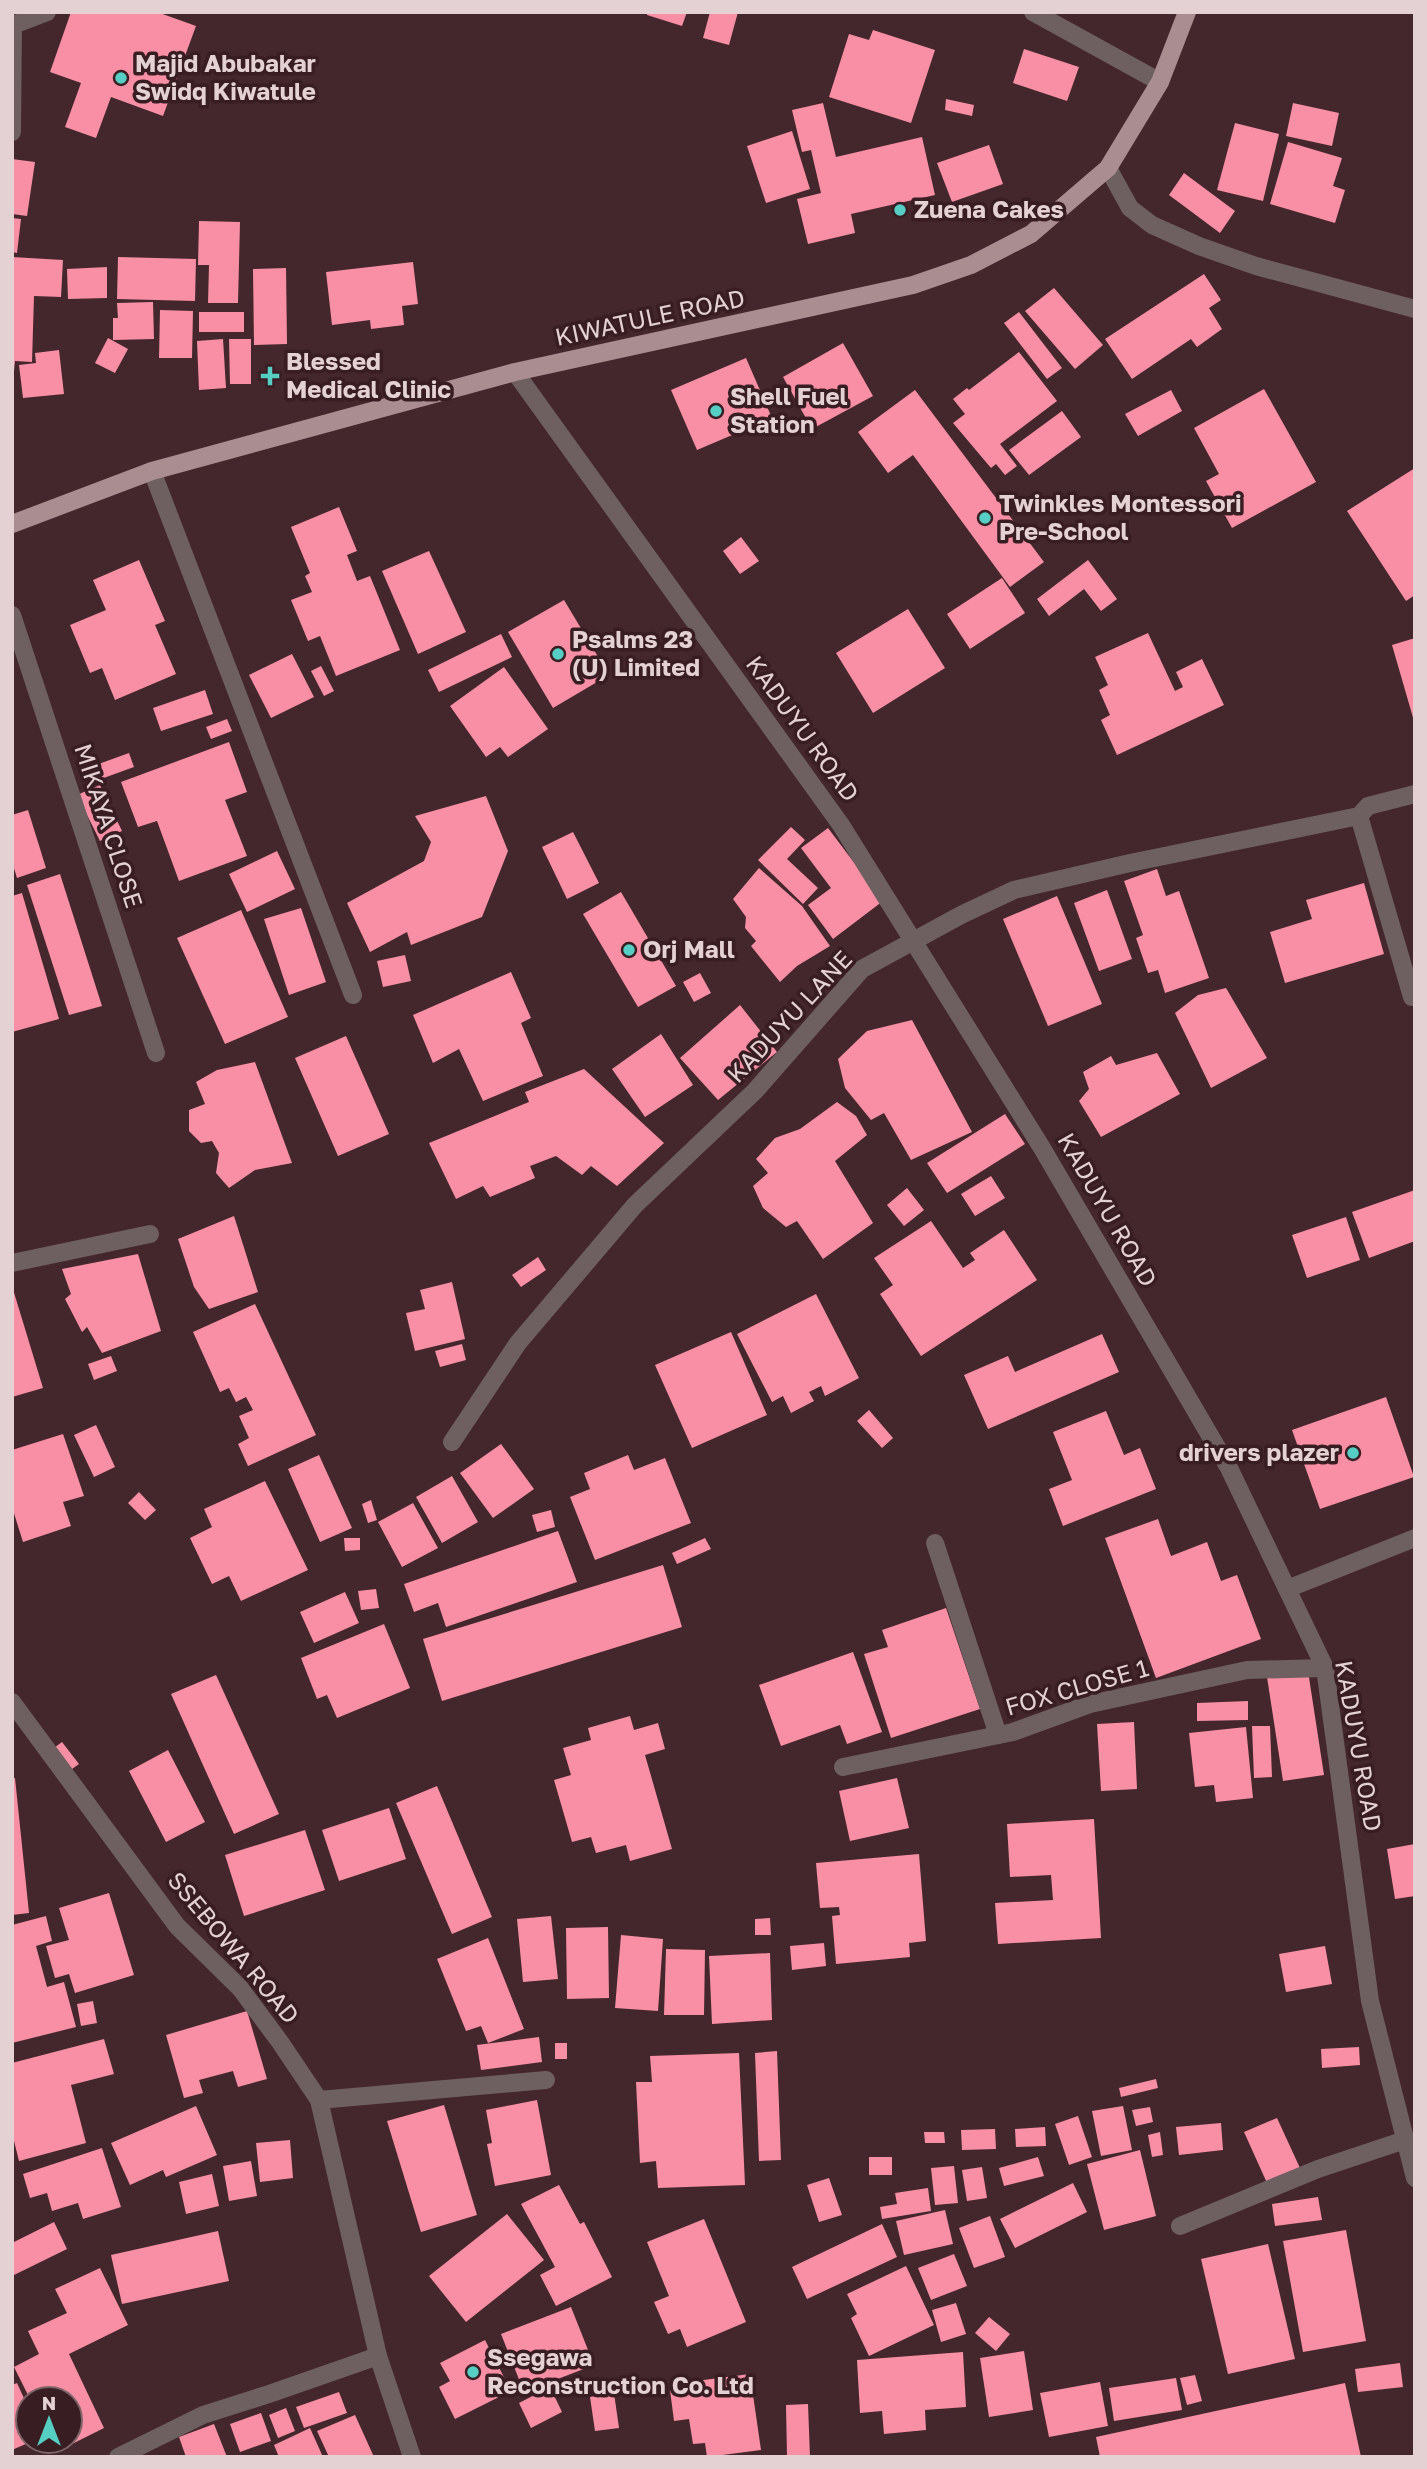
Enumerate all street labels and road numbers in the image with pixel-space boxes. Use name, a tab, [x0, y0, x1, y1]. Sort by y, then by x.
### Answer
street label: KIWATULE ROAD	[552, 282, 747, 351]
street label: KADUYU ROAD	[741, 650, 866, 807]
street label: MIKAYA CLOSE	[69, 740, 150, 911]
street label: KADUYU LANE	[720, 944, 857, 1088]
street label: KADUYU ROAD	[1053, 1127, 1164, 1291]
street label: FOX CLOSE 1	[1002, 1652, 1152, 1721]
street label: KADUYU ROAD	[1330, 1658, 1389, 1833]
street label: SSEBOWA ROAD	[162, 1865, 306, 2029]

